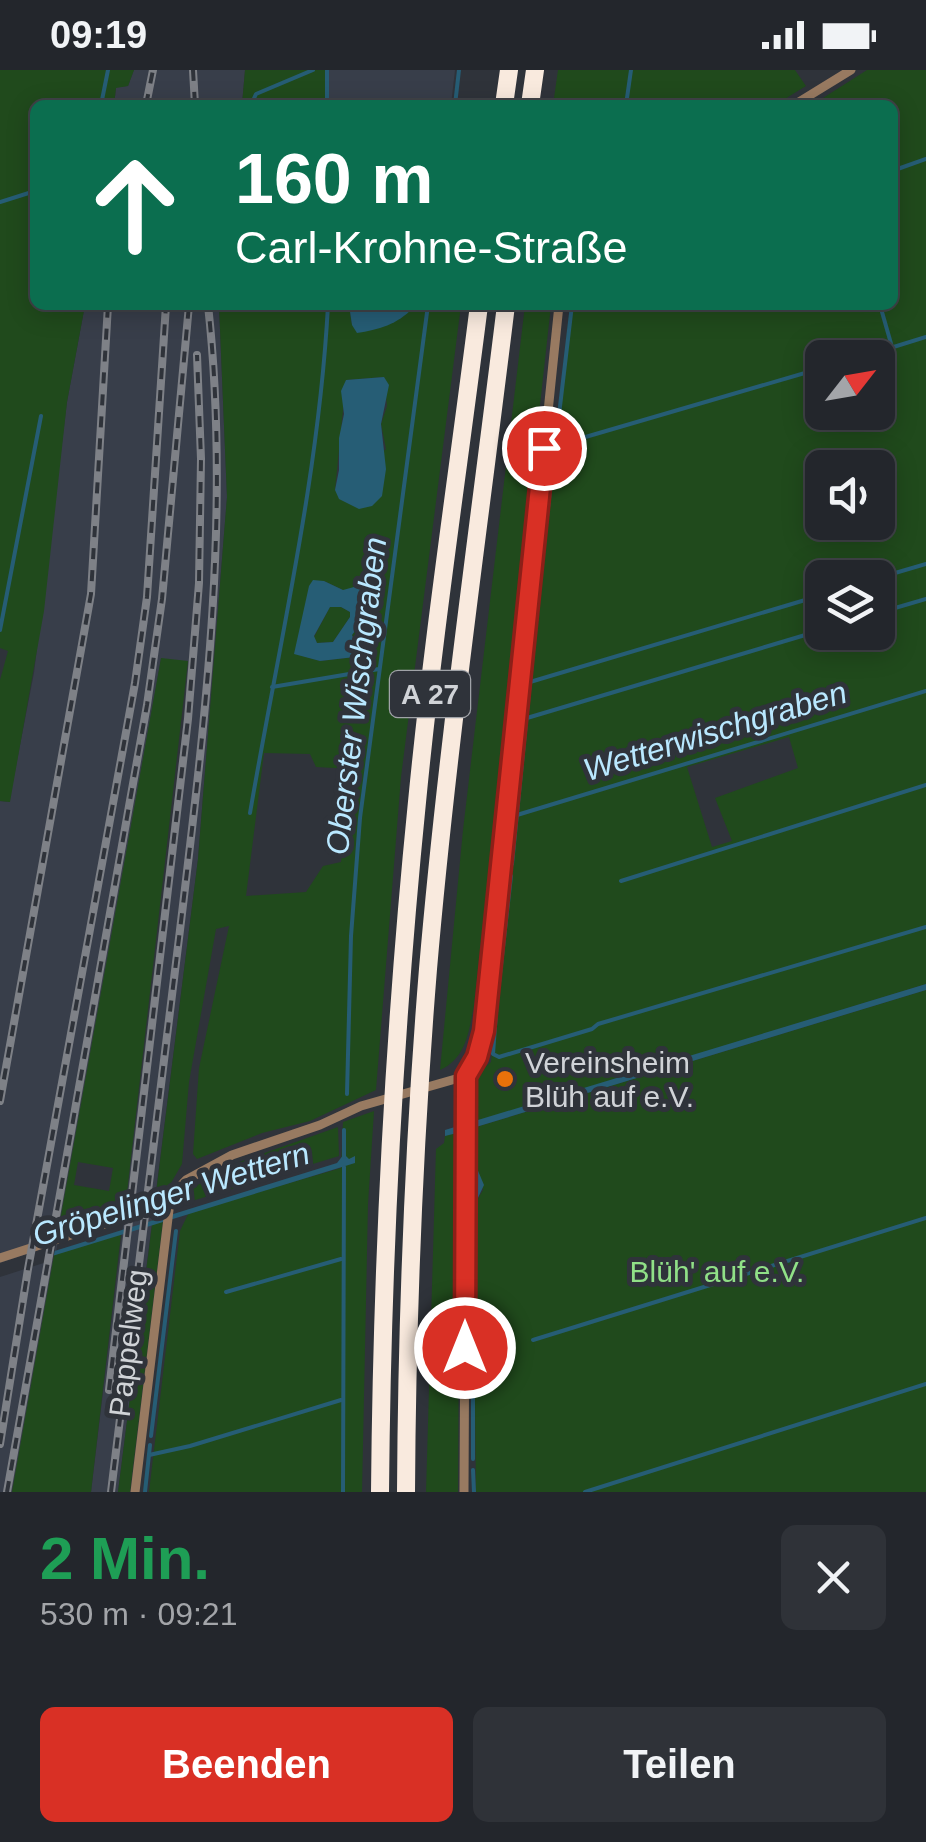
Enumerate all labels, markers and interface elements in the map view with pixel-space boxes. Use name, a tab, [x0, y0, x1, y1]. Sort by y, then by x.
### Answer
text: 09:19	[50, 14, 147, 56]
icon: ahead	[70, 140, 200, 270]
text: 160 m	[235, 140, 433, 218]
text: Carl-Krohne-Straße	[235, 222, 628, 273]
north arrow	[805, 340, 895, 430]
map controls	[805, 340, 895, 650]
pin	[502, 406, 587, 491]
icon: arrive	[517, 421, 572, 476]
button: sound	[805, 450, 895, 540]
water label: Oberster Wischgraben	[319, 535, 393, 857]
button: layers	[805, 560, 895, 650]
road number: A 27	[390, 671, 470, 717]
water label: Wetterwischgraben	[579, 674, 851, 788]
place label: Vereinsheim Blüh auf e.V.	[525, 1046, 694, 1113]
marker: Vereinsheim Blüh auf e.V.	[494, 1068, 516, 1090]
water label: Gröpelinger Wettern	[28, 1135, 314, 1253]
park label: Blüh' auf e.V.	[630, 1255, 804, 1288]
street label: Pappelweg	[103, 1267, 153, 1419]
position arrow	[413, 1296, 517, 1400]
text: 2 Min.	[40, 1525, 210, 1592]
button: close	[781, 1525, 886, 1630]
text: 530 m · 09:21	[40, 1596, 237, 1632]
button: Beenden	[40, 1707, 453, 1822]
button: Teilen	[473, 1707, 886, 1822]

